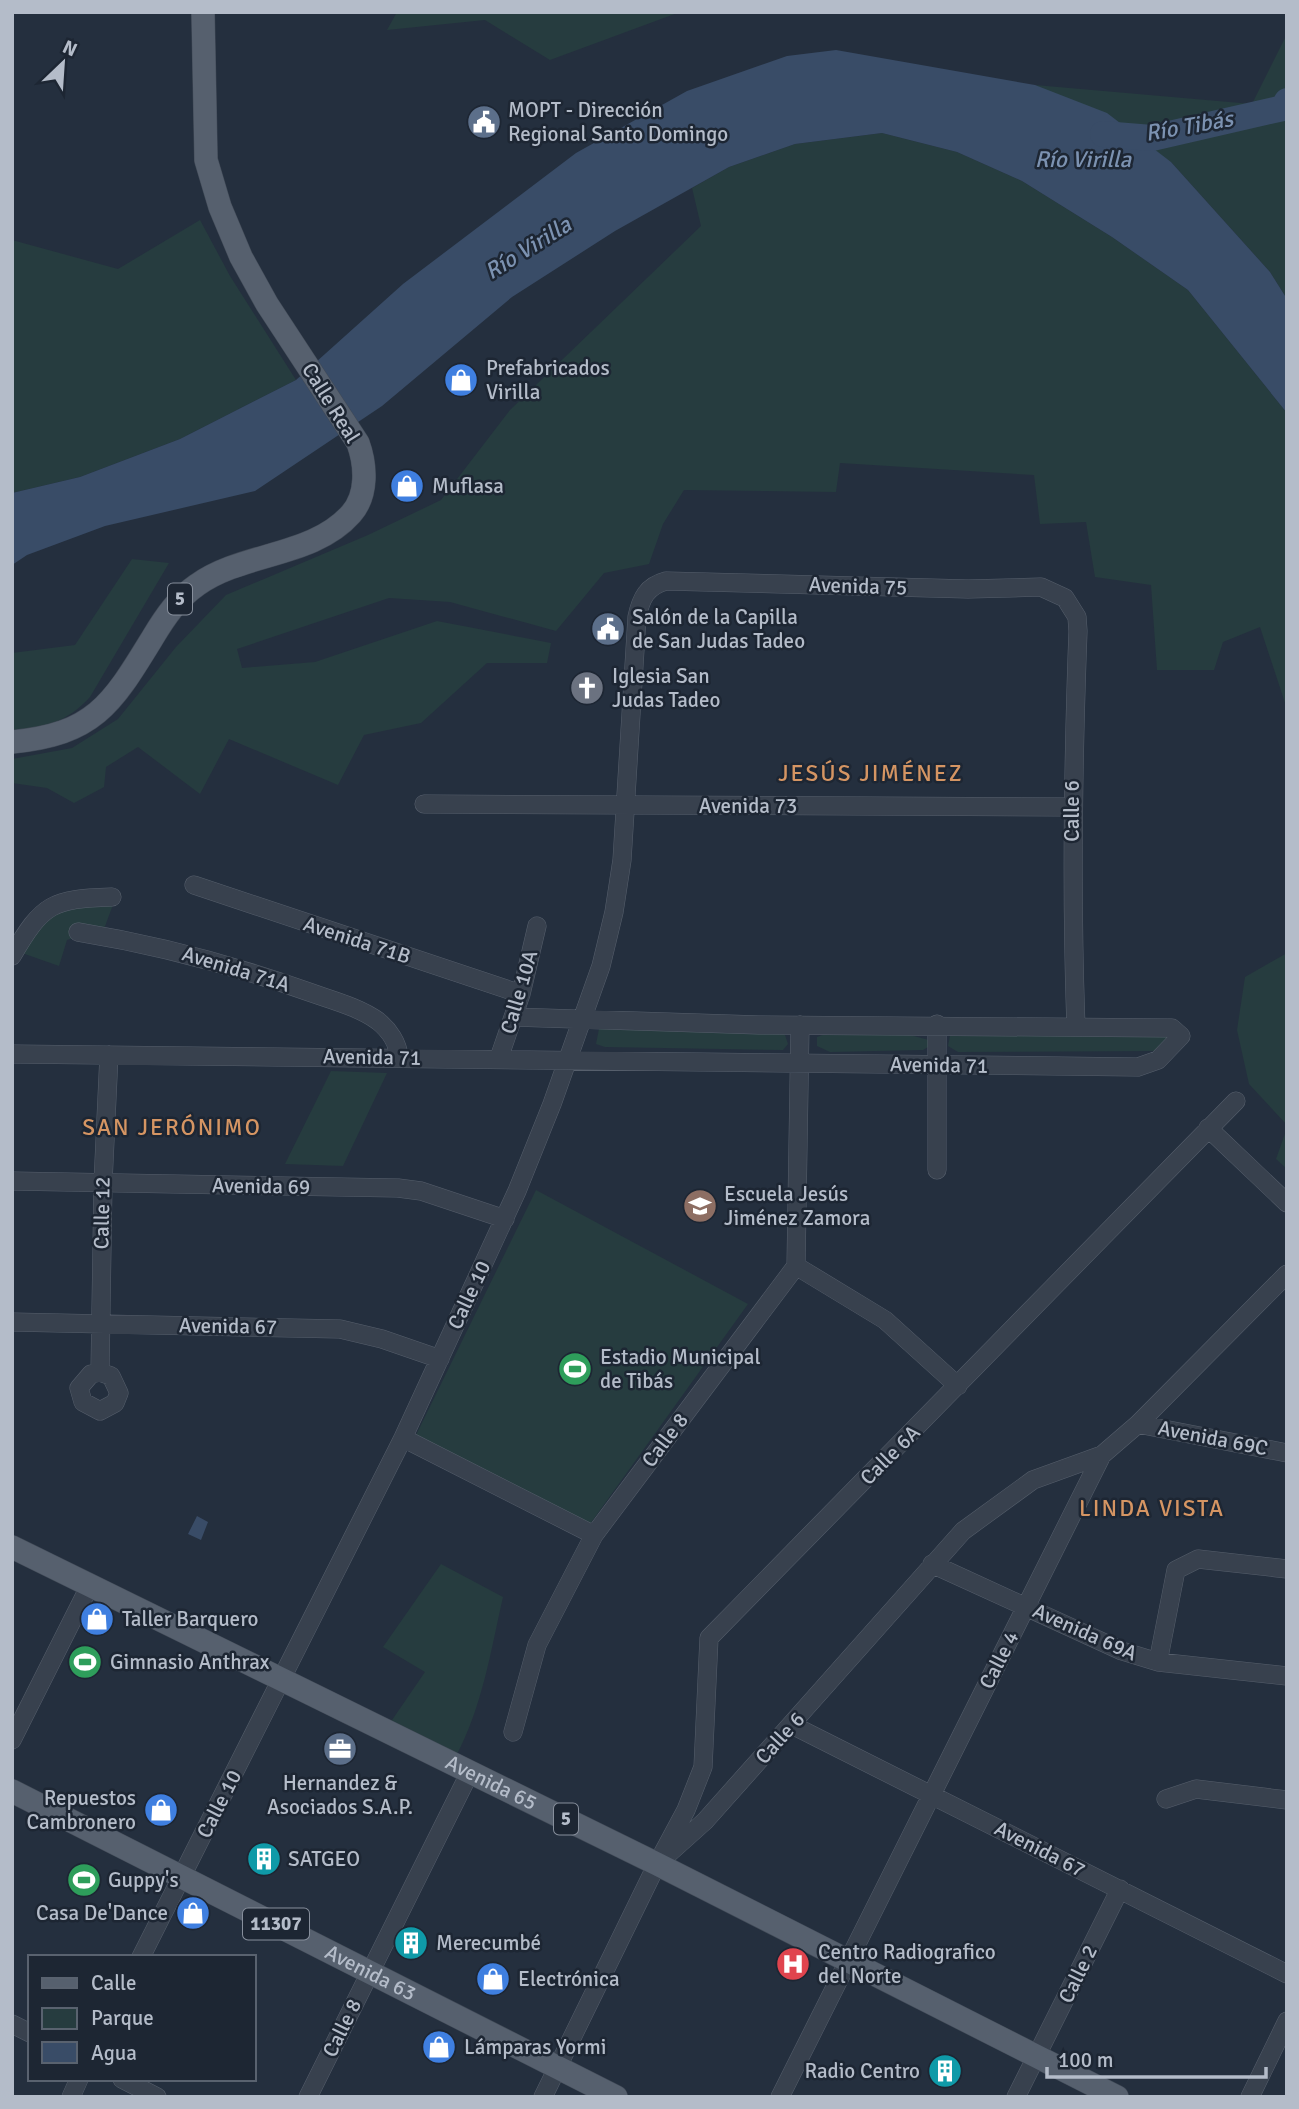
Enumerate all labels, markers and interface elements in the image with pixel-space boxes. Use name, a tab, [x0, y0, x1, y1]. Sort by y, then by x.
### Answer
north arrow	[28, 28, 98, 98]
text: N	[59, 35, 81, 62]
place label: MOPT - Dirección Regional Santo Domingo	[508, 97, 728, 147]
public building icon: MOPT - Dirección Regional Santo Domingo	[465, 103, 503, 141]
water label: Río Tibás	[1143, 104, 1237, 148]
water label: Río Virilla	[1035, 145, 1133, 174]
water label: Río Virilla	[479, 209, 578, 286]
place label: Prefabricados Virilla	[486, 355, 610, 405]
street label: Calle Real	[296, 358, 366, 448]
shop icon: Prefabricados Virilla	[442, 361, 480, 399]
shop icon: Muflasa	[388, 467, 426, 505]
place label: Muflasa	[432, 473, 504, 499]
street label: Avenida 75	[808, 571, 908, 601]
road number: 5	[168, 584, 192, 614]
place label: Salón de la Capilla de San Judas Tadeo	[632, 604, 805, 654]
public building icon: Salón de la Capilla de San Judas Tadeo	[589, 610, 627, 648]
place label: Iglesia San Judas Tadeo	[612, 663, 720, 713]
church icon: Iglesia San Judas Tadeo	[568, 669, 606, 707]
district label: JESÚS JIMÉNEZ	[778, 759, 964, 788]
street label: Calle 6	[1059, 780, 1085, 842]
street label: Avenida 73	[699, 793, 797, 819]
street label: Avenida 71B	[300, 910, 414, 970]
street label: Avenida 71A	[179, 940, 293, 998]
street label: Calle 10A	[495, 947, 543, 1037]
street label: Avenida 71	[323, 1043, 421, 1071]
street label: Avenida 71	[890, 1051, 988, 1079]
district label: SAN JERÓNIMO	[82, 1113, 262, 1142]
street label: Avenida 69	[212, 1172, 310, 1200]
street label: Calle 12	[88, 1176, 116, 1250]
place label: Escuela Jesús Jiménez Zamora	[724, 1181, 870, 1231]
school or university icon: Escuela Jesús Jiménez Zamora	[681, 1187, 719, 1225]
street label: Calle 10	[442, 1256, 496, 1334]
street label: Avenida 67	[179, 1312, 277, 1340]
place label: Estadio Municipal de Tibás	[600, 1344, 761, 1394]
sports icon: Estadio Municipal de Tibás	[556, 1350, 594, 1388]
street label: Calle 8	[636, 1408, 694, 1472]
street label: Avenida 69C	[1156, 1415, 1270, 1461]
street label: Calle 6A	[855, 1419, 926, 1490]
district label: LINDA VISTA	[1079, 1494, 1225, 1523]
street label: Avenida 69A	[1029, 1597, 1141, 1667]
shop icon: Taller Barquero	[78, 1600, 116, 1638]
place label: Taller Barquero	[122, 1606, 258, 1632]
street label: Calle 4	[973, 1627, 1025, 1693]
sports icon: Gimnasio Anthrax	[66, 1643, 104, 1681]
place label: Gimnasio Anthrax	[110, 1649, 270, 1675]
street label: Calle 6	[750, 1706, 810, 1770]
office icon: Hernandez & Asociados S.A.P.	[321, 1730, 359, 1768]
street label: Avenida 65	[441, 1749, 541, 1816]
street label: Calle 10	[191, 1766, 247, 1842]
place label: Hernandez & Asociados S.A.P.	[267, 1770, 413, 1820]
place label: Repuestos Cambronero	[27, 1785, 136, 1835]
shop icon: Repuestos Cambronero	[142, 1791, 180, 1829]
road number: 5	[554, 1803, 578, 1834]
street label: Avenida 67	[990, 1815, 1090, 1883]
building icon: SATGEO	[245, 1840, 283, 1878]
place label: SATGEO	[288, 1846, 360, 1872]
sports icon: Guppy's	[65, 1861, 103, 1899]
place label: Guppy's	[108, 1867, 179, 1893]
shop icon: Casa De'Dance	[174, 1894, 212, 1932]
place label: Casa De'Dance	[36, 1900, 168, 1926]
road number: 11307	[243, 1908, 309, 1940]
building icon: Merecumbé	[392, 1924, 430, 1962]
place label: Merecumbé	[436, 1930, 541, 1956]
street label: Avenida 63	[321, 1939, 420, 2007]
place label: Centro Radiografico del Norte	[818, 1939, 996, 1989]
street label: Calle 2	[1053, 1941, 1103, 2007]
hospital icon: Centro Radiografico del Norte	[774, 1945, 812, 1983]
legend	[28, 1955, 256, 2081]
shop icon: Electrónica	[474, 1960, 512, 1998]
place label: Electrónica	[518, 1966, 620, 1992]
text: Calle	[91, 1970, 137, 1996]
street label: Calle 8	[317, 1995, 367, 2061]
text: Parque	[91, 2005, 154, 2031]
shop icon: Lámparas Yormi	[420, 2028, 458, 2066]
place label: Lámparas Yormi	[464, 2034, 606, 2060]
scale bar	[1047, 2036, 1266, 2080]
text: Agua	[91, 2040, 137, 2066]
text: 100 m	[1058, 2047, 1113, 2073]
building icon: Radio Centro	[926, 2052, 964, 2090]
place label: Radio Centro	[805, 2058, 920, 2084]

